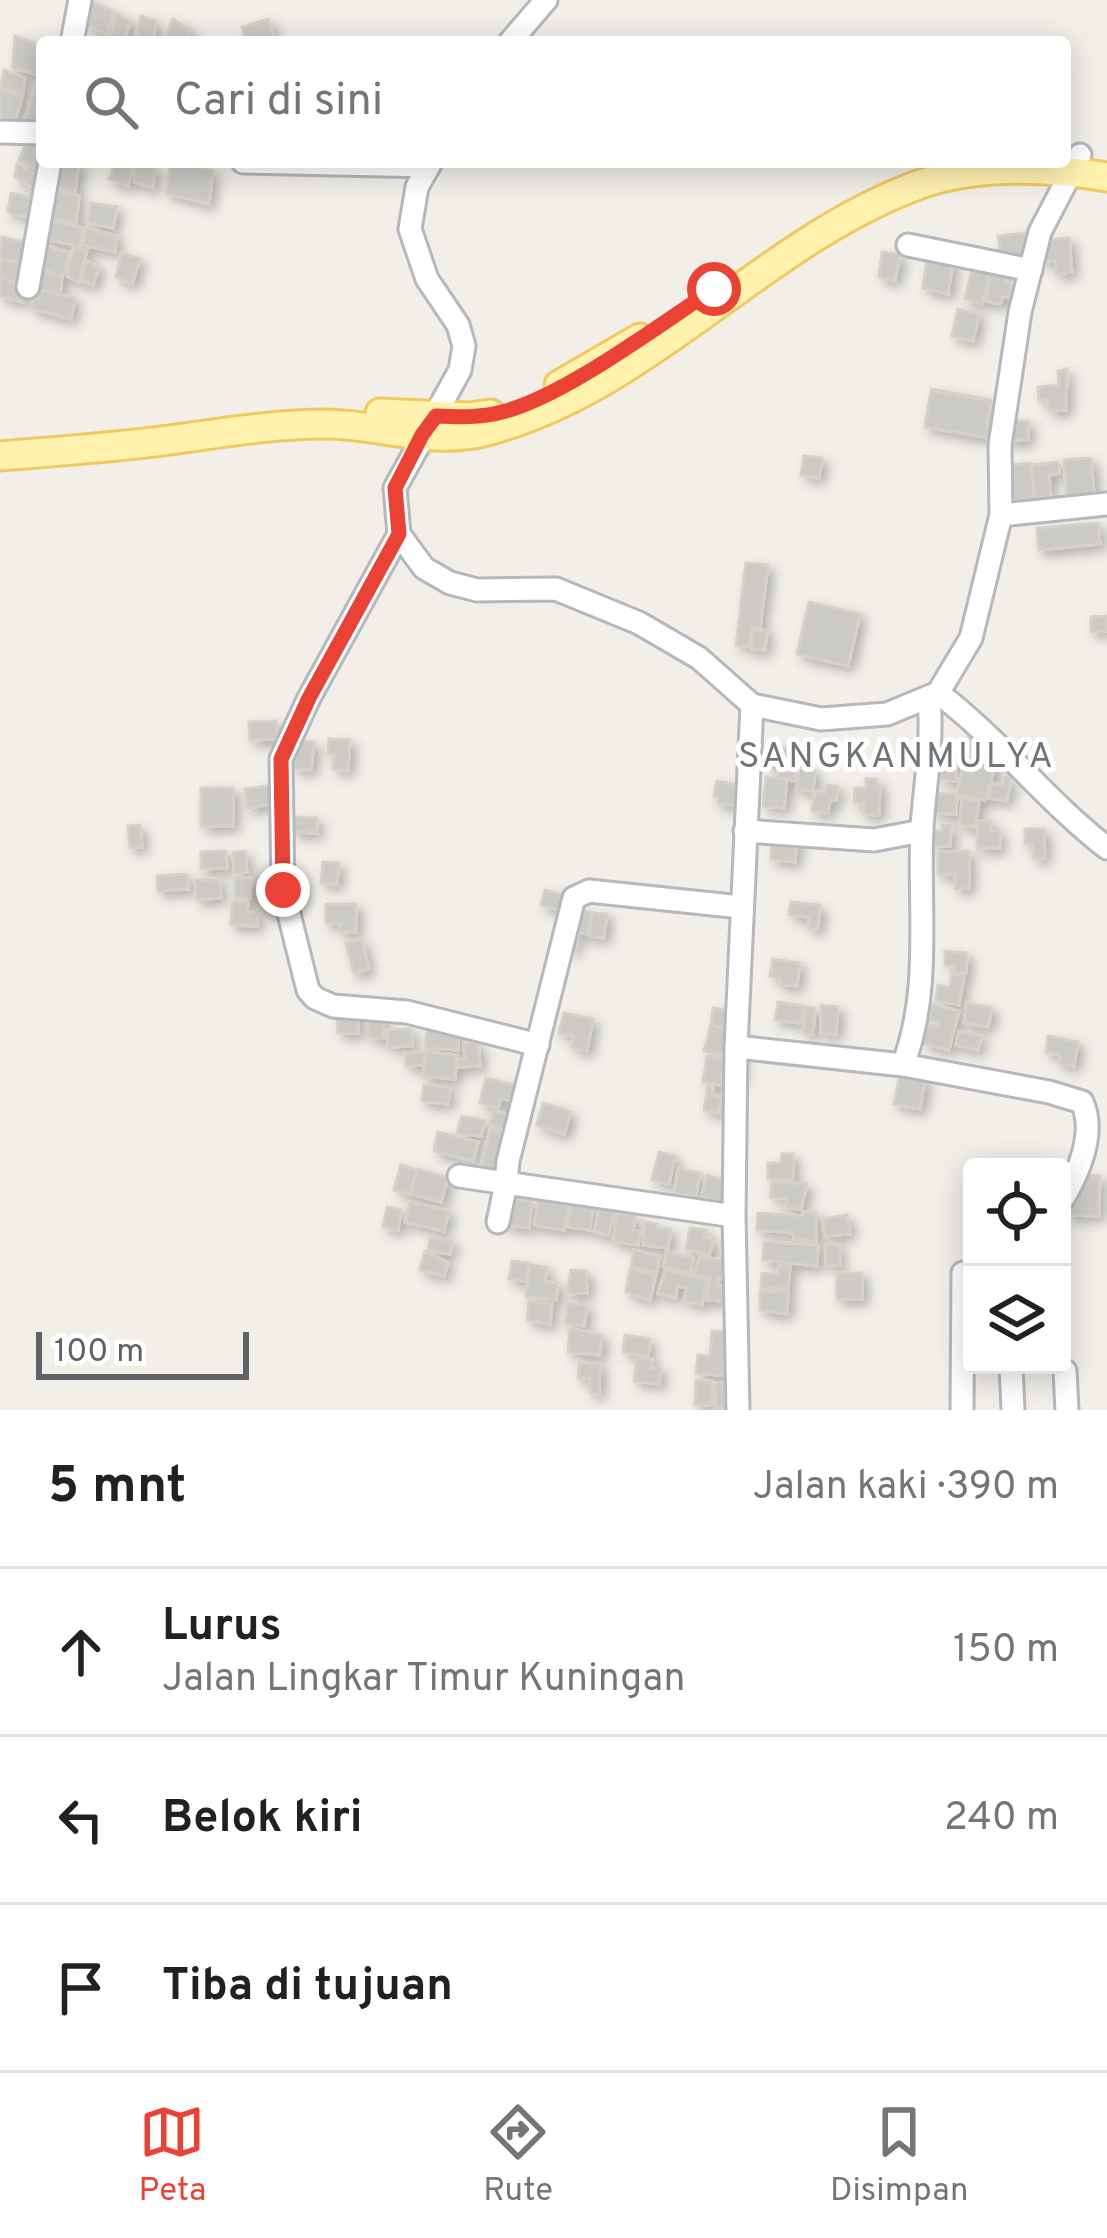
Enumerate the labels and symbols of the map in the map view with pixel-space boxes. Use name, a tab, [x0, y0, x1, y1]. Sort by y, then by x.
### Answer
route start	[687, 262, 741, 316]
district label: SANGKANMULYA	[738, 735, 1056, 781]
route end	[256, 863, 310, 917]
scale bar	[36, 1326, 249, 1379]

